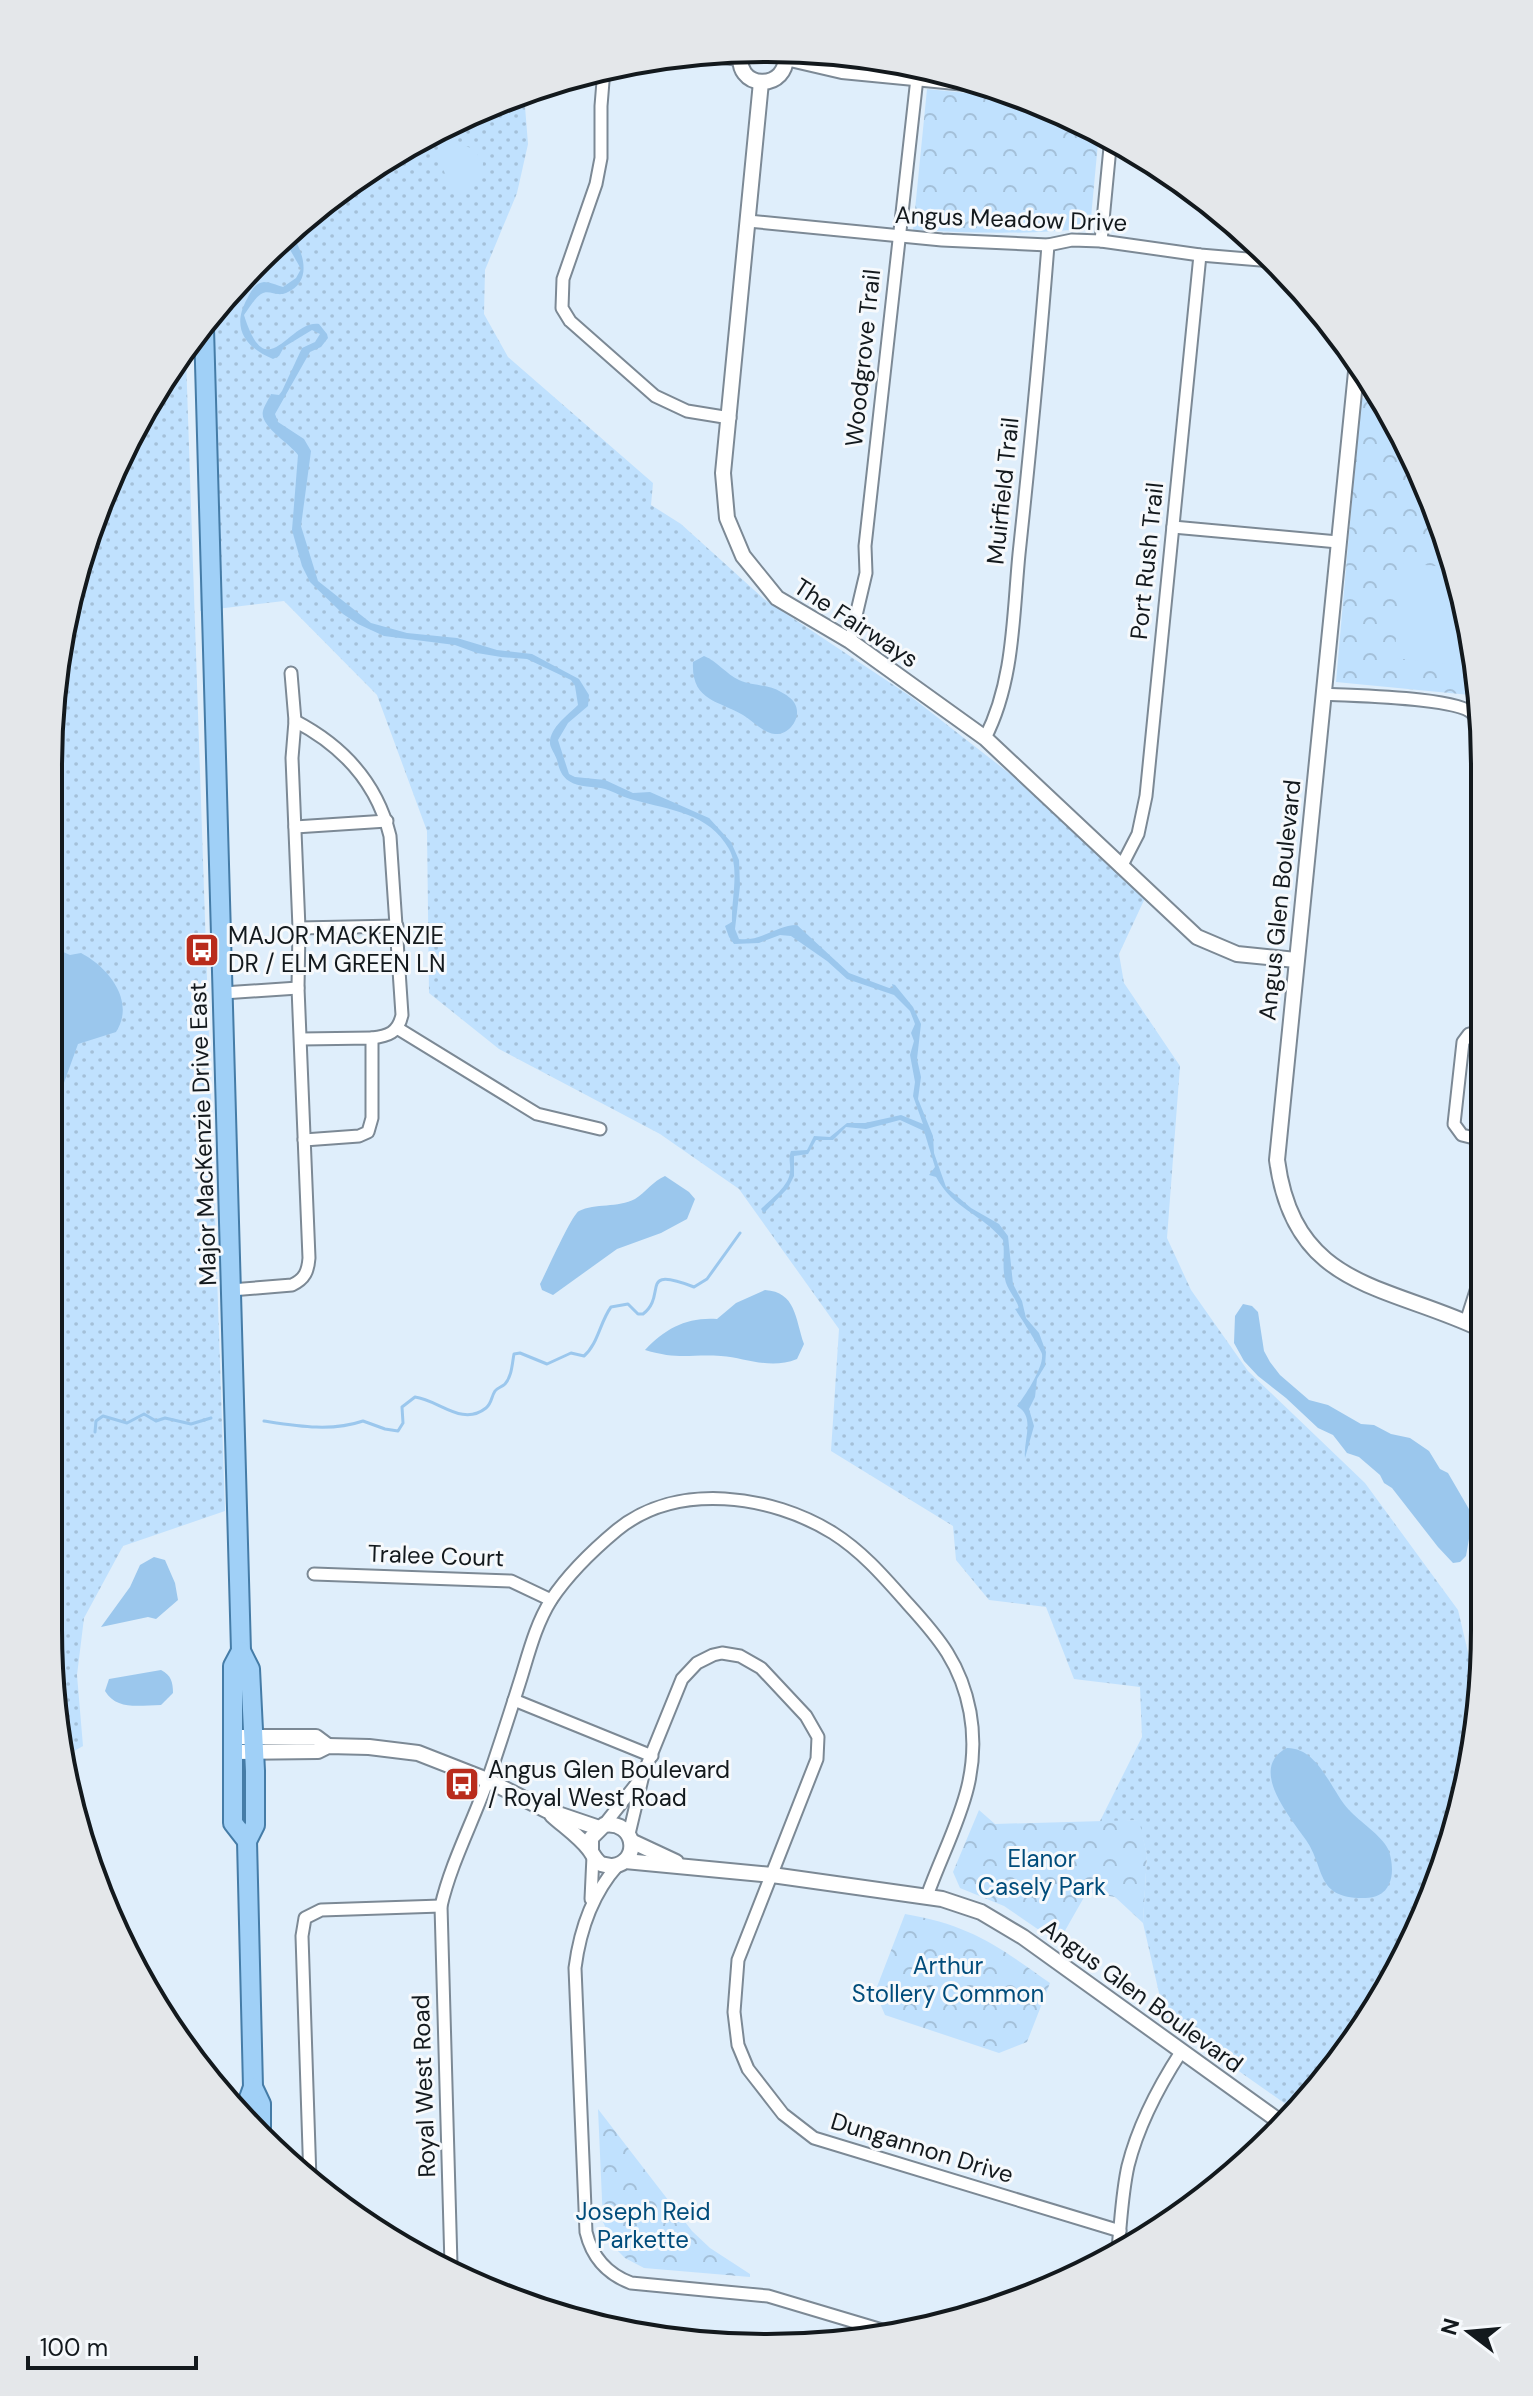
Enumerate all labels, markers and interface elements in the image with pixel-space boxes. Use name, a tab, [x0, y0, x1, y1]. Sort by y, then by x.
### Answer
street label: Angus Meadow Drive	[894, 199, 1128, 238]
street label: Woodgrove Trail	[838, 268, 887, 448]
street label: Muirfield Trail	[979, 416, 1026, 566]
street label: Port Rush Trail	[1123, 481, 1170, 641]
street label: The Fairways	[788, 571, 924, 674]
street label: Angus Glen Boulevard	[1251, 778, 1308, 1022]
place label: MAJOR MACKENZIE DR / ELM GREEN LN	[228, 920, 446, 979]
bus stop icon: MAJOR MACKENZIE DR / ELM GREEN LN	[183, 931, 221, 969]
street label: Major MacKenzie Drive East	[182, 982, 223, 1286]
street label: Tralee Court	[367, 1538, 505, 1573]
place label: Angus Glen Boulevard / Royal West Road	[488, 1754, 730, 1813]
bus stop icon: Angus Glen Boulevard / Royal West Road	[443, 1765, 481, 1803]
park label: Elanor Casely Park	[978, 1843, 1106, 1902]
street label: Angus Glen Boulevard	[1035, 1912, 1249, 2079]
park label: Arthur Stollery Common	[852, 1950, 1044, 2009]
street label: Royal West Road	[405, 1994, 442, 2178]
street label: Dungannon Drive	[827, 2105, 1017, 2190]
park label: Joseph Reid Parkette	[575, 2196, 711, 2255]
north arrow	[1429, 2292, 1509, 2372]
text: N	[1434, 2315, 1466, 2338]
scale bar	[28, 2320, 196, 2370]
text: 100 m	[40, 2332, 108, 2363]

